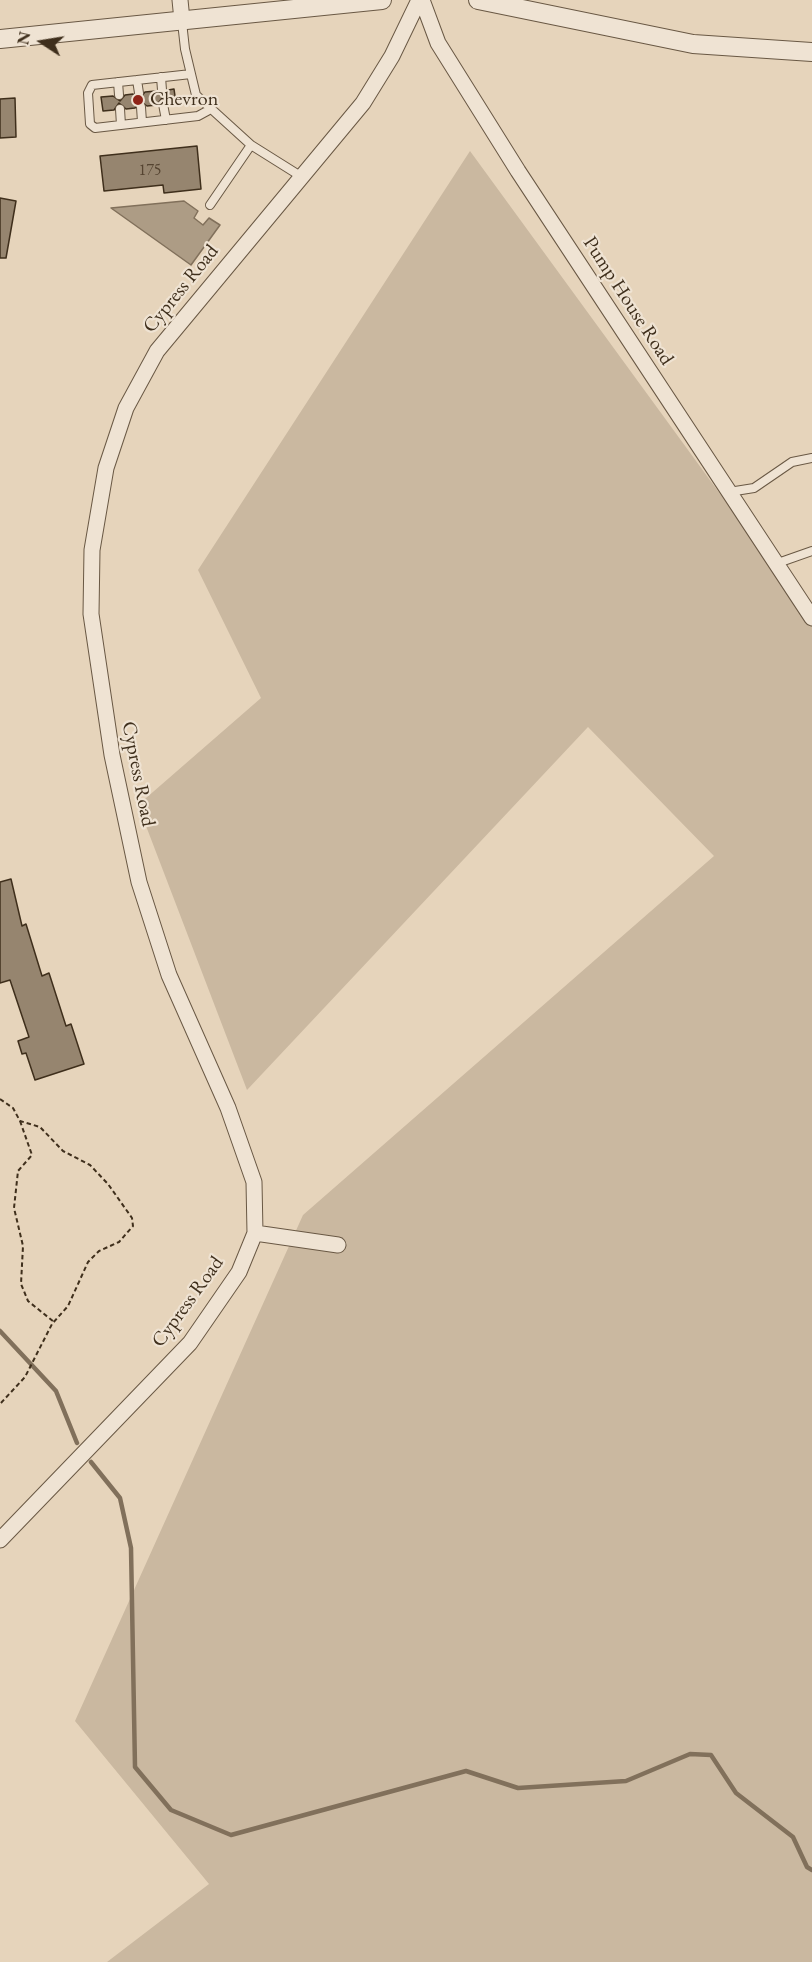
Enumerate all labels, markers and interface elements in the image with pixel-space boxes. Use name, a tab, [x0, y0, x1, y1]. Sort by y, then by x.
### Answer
north arrow	[12, 12, 72, 72]
text: N	[12, 30, 36, 47]
place label: Chevron	[150, 88, 218, 112]
marker: Chevron	[131, 93, 145, 107]
house number: 175	[138, 161, 162, 181]
street label: Pump House Road	[578, 232, 678, 370]
street label: Cypress Road	[138, 240, 224, 338]
street label: Cypress Road	[116, 719, 160, 829]
street label: Cypress Road	[147, 1252, 229, 1352]

